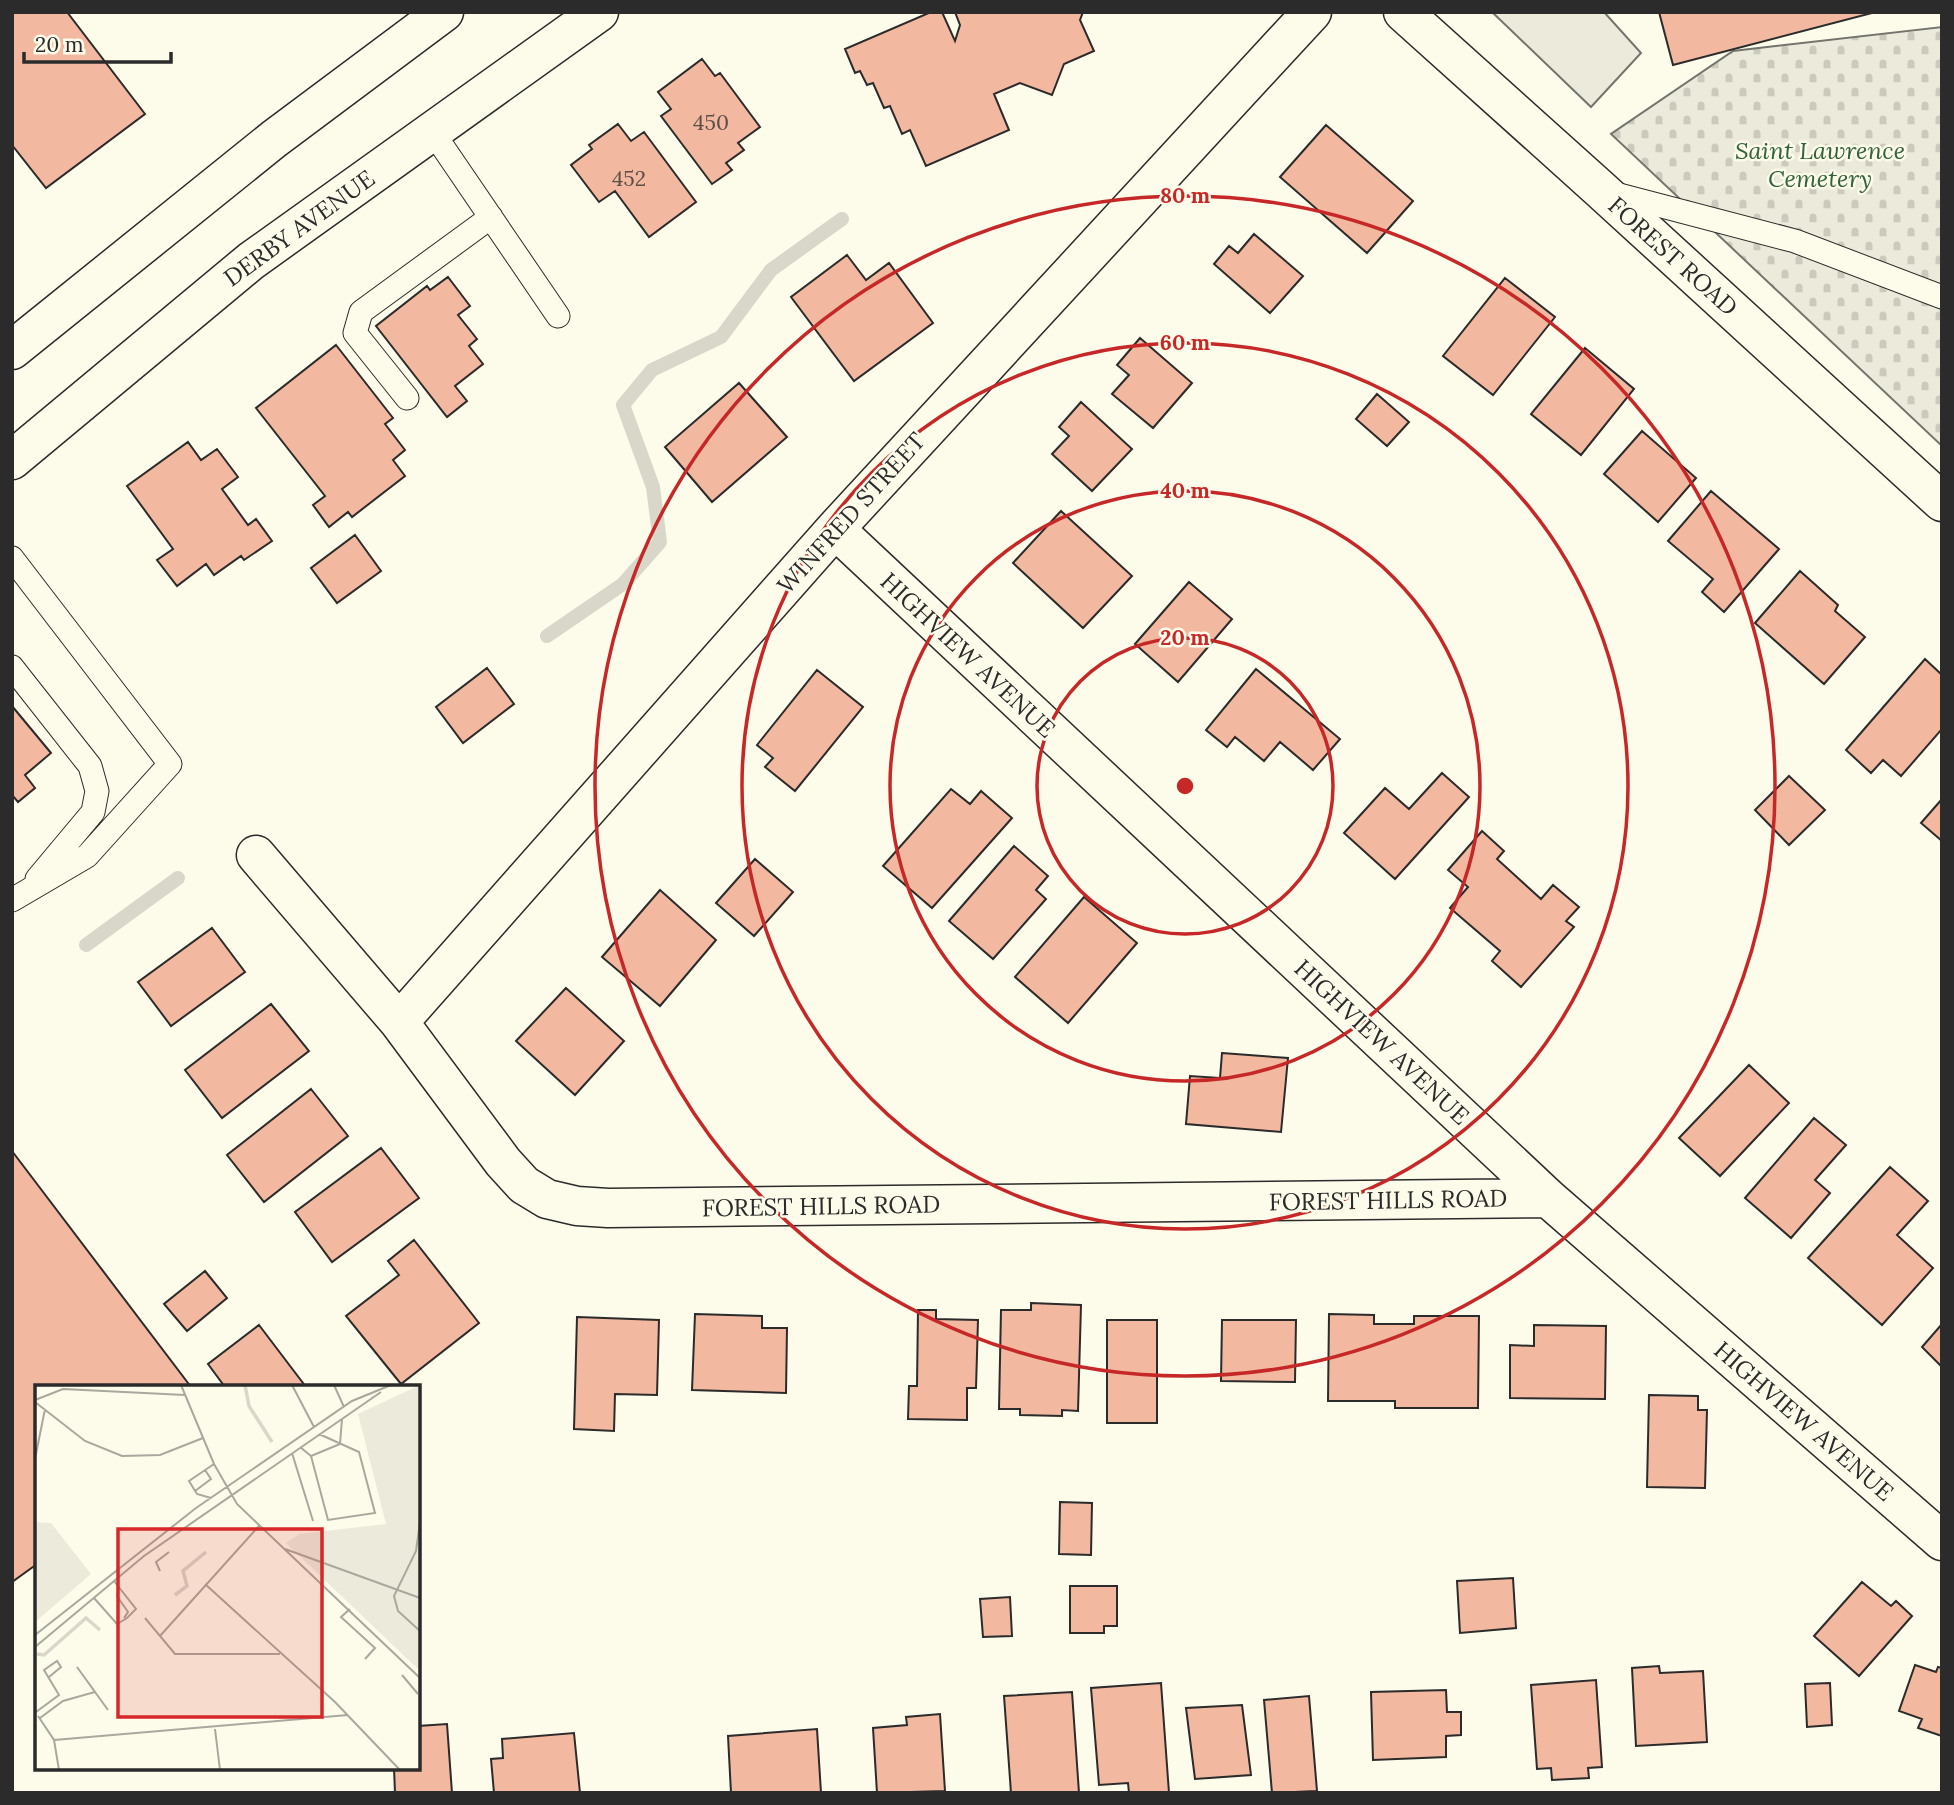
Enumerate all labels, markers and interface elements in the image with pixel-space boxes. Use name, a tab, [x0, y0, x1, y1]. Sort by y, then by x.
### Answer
scale bar	[24, 21, 172, 65]
text: 20 m	[35, 31, 84, 58]
house number: 450	[693, 109, 729, 136]
park label: Saint Lawrence Cemetery	[1735, 135, 1905, 194]
street label: DERBY AVENUE	[217, 163, 381, 293]
house number: 452	[612, 165, 646, 192]
text: 80 m	[1160, 182, 1210, 209]
street label: FOREST ROAD	[1602, 190, 1744, 322]
text: 60 m	[1160, 329, 1210, 356]
street label: WINFRED STREET	[770, 426, 932, 600]
text: 40 m	[1160, 477, 1210, 504]
street label: HIGHVIEW AVENUE	[874, 566, 1062, 744]
text: 20 m	[1160, 624, 1210, 651]
centre of rings	[1173, 774, 1197, 798]
street label: HIGHVIEW AVENUE	[1288, 953, 1476, 1131]
street label: FOREST HILLS ROAD	[1269, 1182, 1507, 1218]
street label: FOREST HILLS ROAD	[702, 1188, 940, 1224]
street label: HIGHVIEW AVENUE	[1708, 1334, 1900, 1508]
inset map	[35, 1385, 420, 1770]

